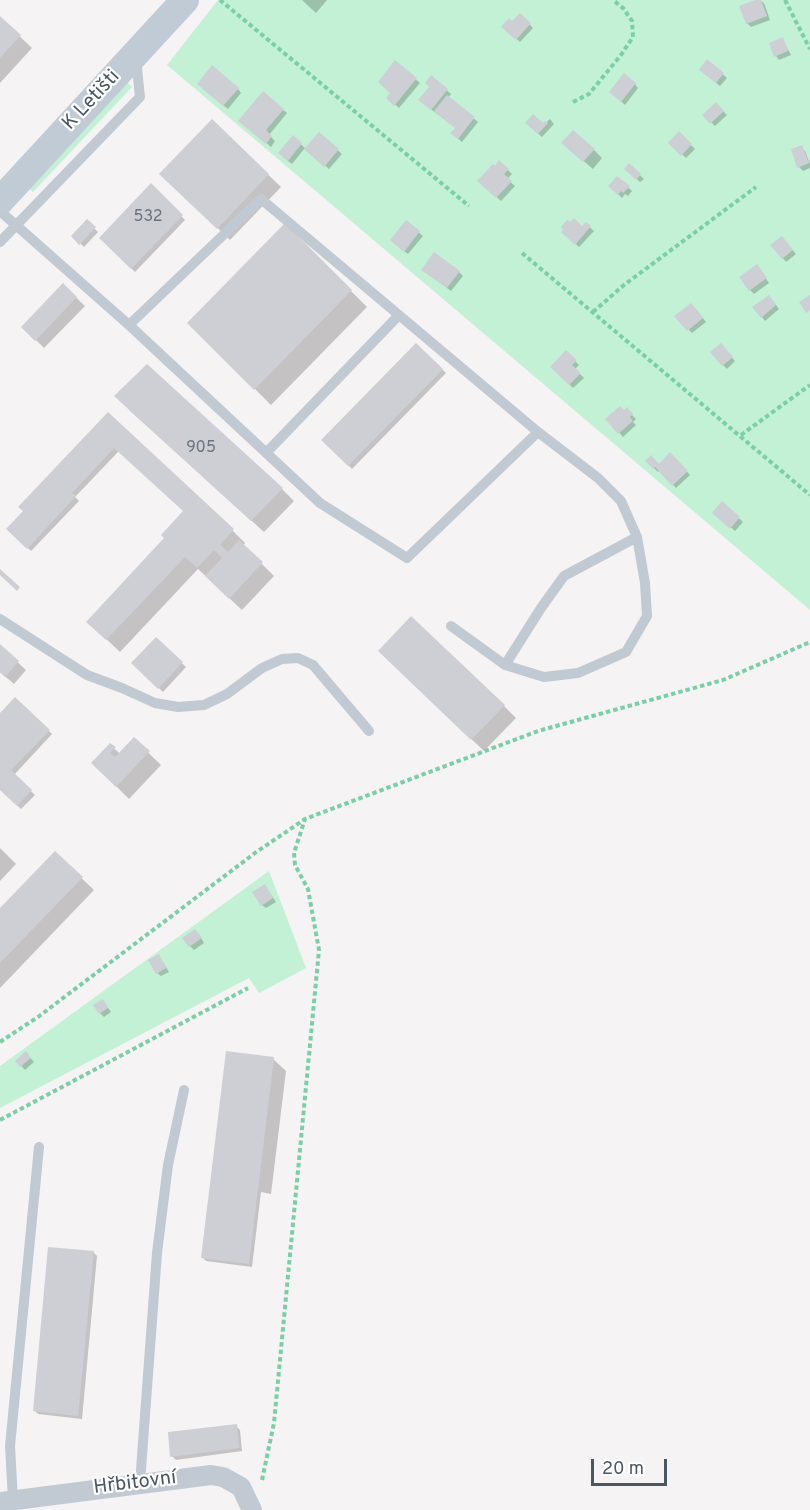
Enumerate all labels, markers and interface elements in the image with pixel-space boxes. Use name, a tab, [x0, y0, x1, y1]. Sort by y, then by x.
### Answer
street label: K Letišti	[58, 66, 126, 136]
house number: 532	[133, 208, 163, 228]
house number: 905	[186, 439, 216, 459]
scale bar	[594, 1447, 670, 1485]
text: 20 m	[602, 1458, 644, 1481]
street label: Hřbitovní	[92, 1467, 178, 1501]

